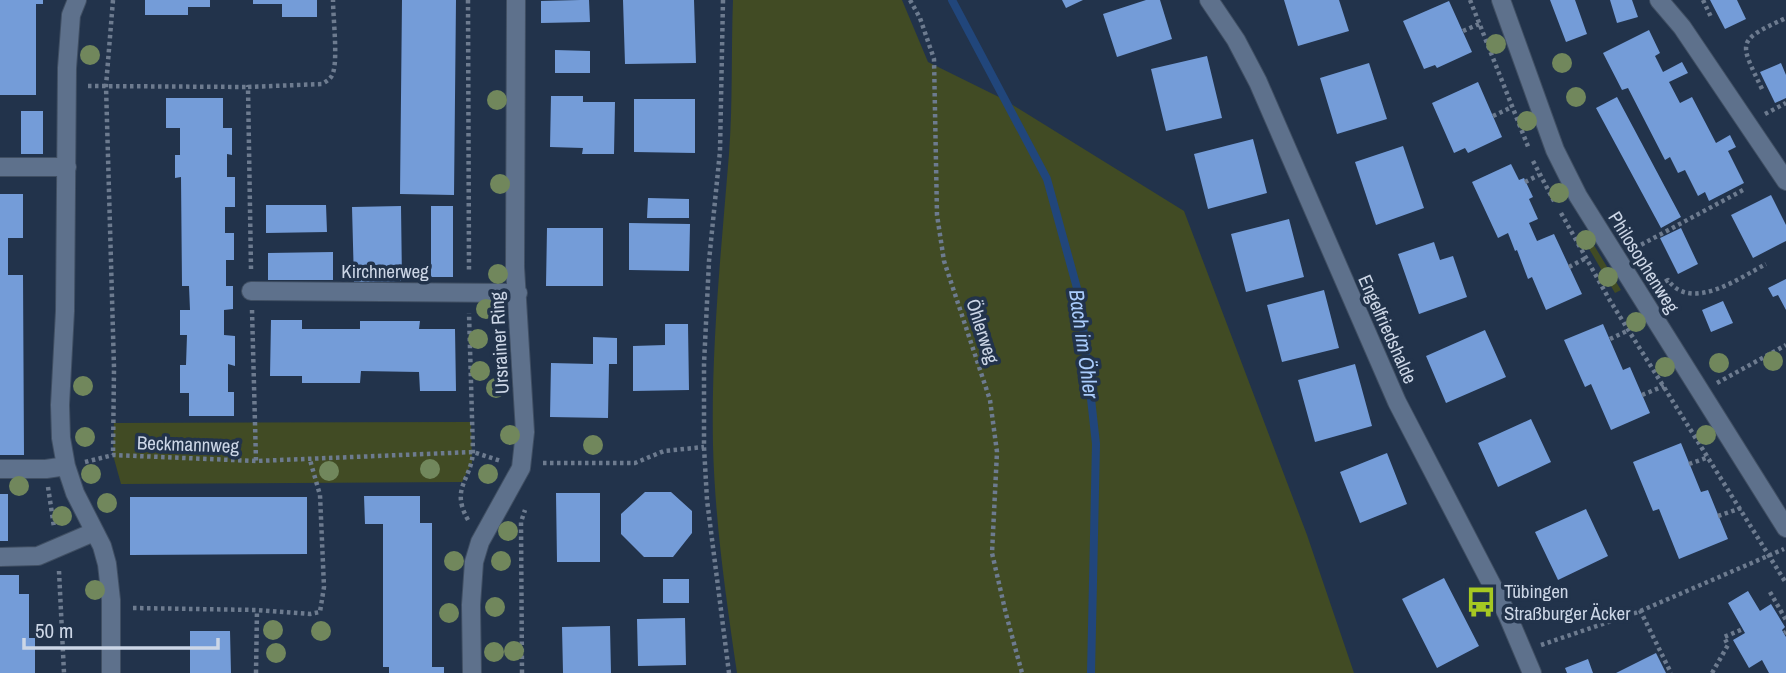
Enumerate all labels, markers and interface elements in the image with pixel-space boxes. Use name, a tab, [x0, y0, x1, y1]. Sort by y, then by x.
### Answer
street label: Philosophenweg	[1602, 206, 1686, 318]
street label: Kirchnerweg	[341, 258, 429, 284]
street label: Engelfriedshalde	[1352, 270, 1424, 388]
water label: Bach im Öhler	[1062, 287, 1106, 402]
street label: Ursrainer Ring	[483, 291, 515, 395]
street label: Öhlerweg	[960, 295, 1006, 367]
street label: Beckmannweg	[136, 429, 240, 459]
place label: Tübingen Straßburger Äcker	[1504, 578, 1631, 626]
bus stop icon: Tübingen Straßburger Äcker	[1464, 585, 1498, 619]
scale bar	[24, 606, 219, 650]
text: 50 m	[35, 616, 73, 645]

